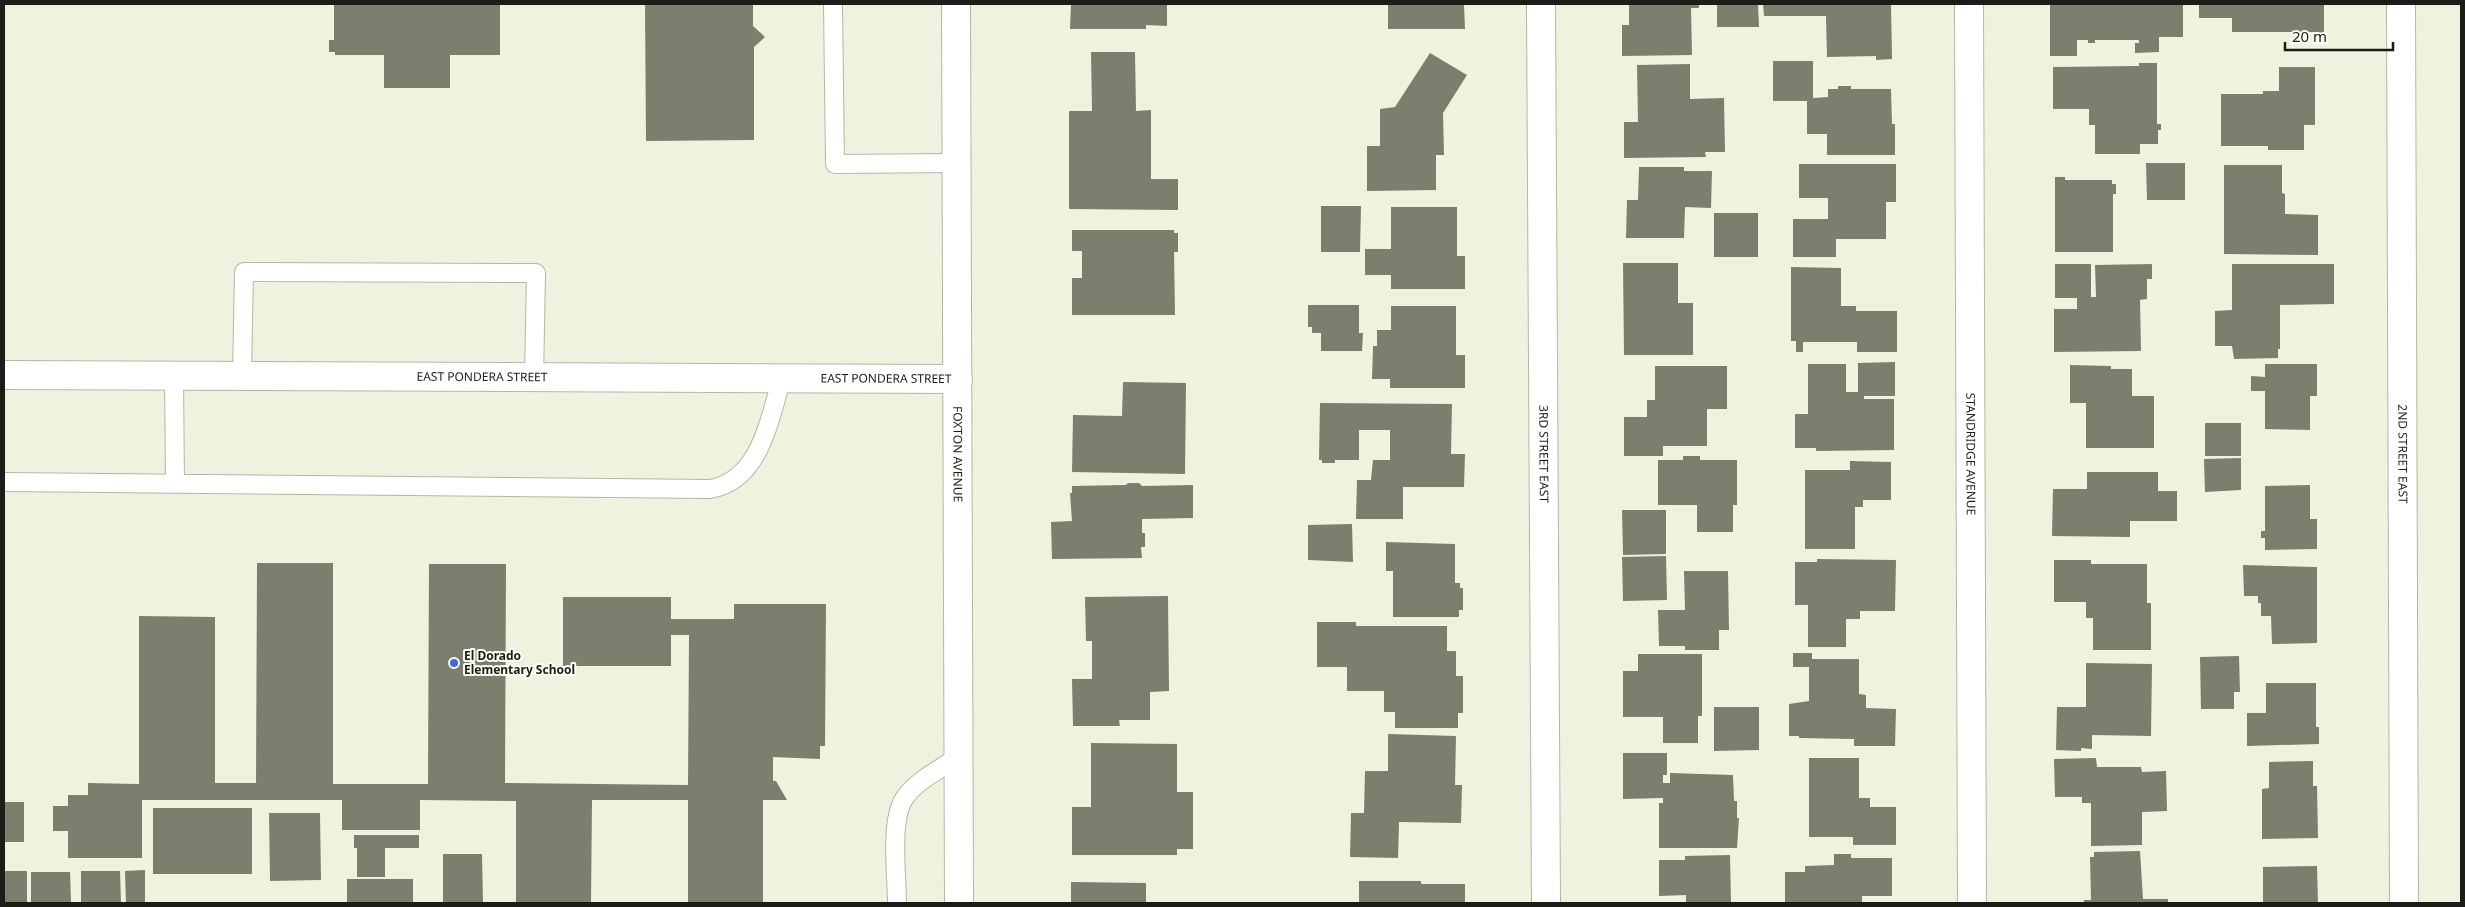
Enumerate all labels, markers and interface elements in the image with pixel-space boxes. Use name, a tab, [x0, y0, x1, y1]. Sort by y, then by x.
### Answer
scale bar	[2285, 20, 2392, 52]
text: 20 m	[2292, 26, 2327, 46]
street label: EAST PONDERA STREET	[416, 368, 548, 385]
street label: EAST PONDERA STREET	[820, 369, 952, 387]
street label: STANDRIDGE AVENUE	[1962, 393, 1980, 515]
street label: 2ND STREET EAST	[2394, 404, 2412, 504]
street label: 3RD STREET EAST	[1535, 405, 1553, 503]
street label: FOXTON AVENUE	[949, 406, 967, 502]
place label: El Dorado Elementary School	[464, 647, 575, 678]
marker: El Dorado Elementary School	[448, 657, 460, 669]

